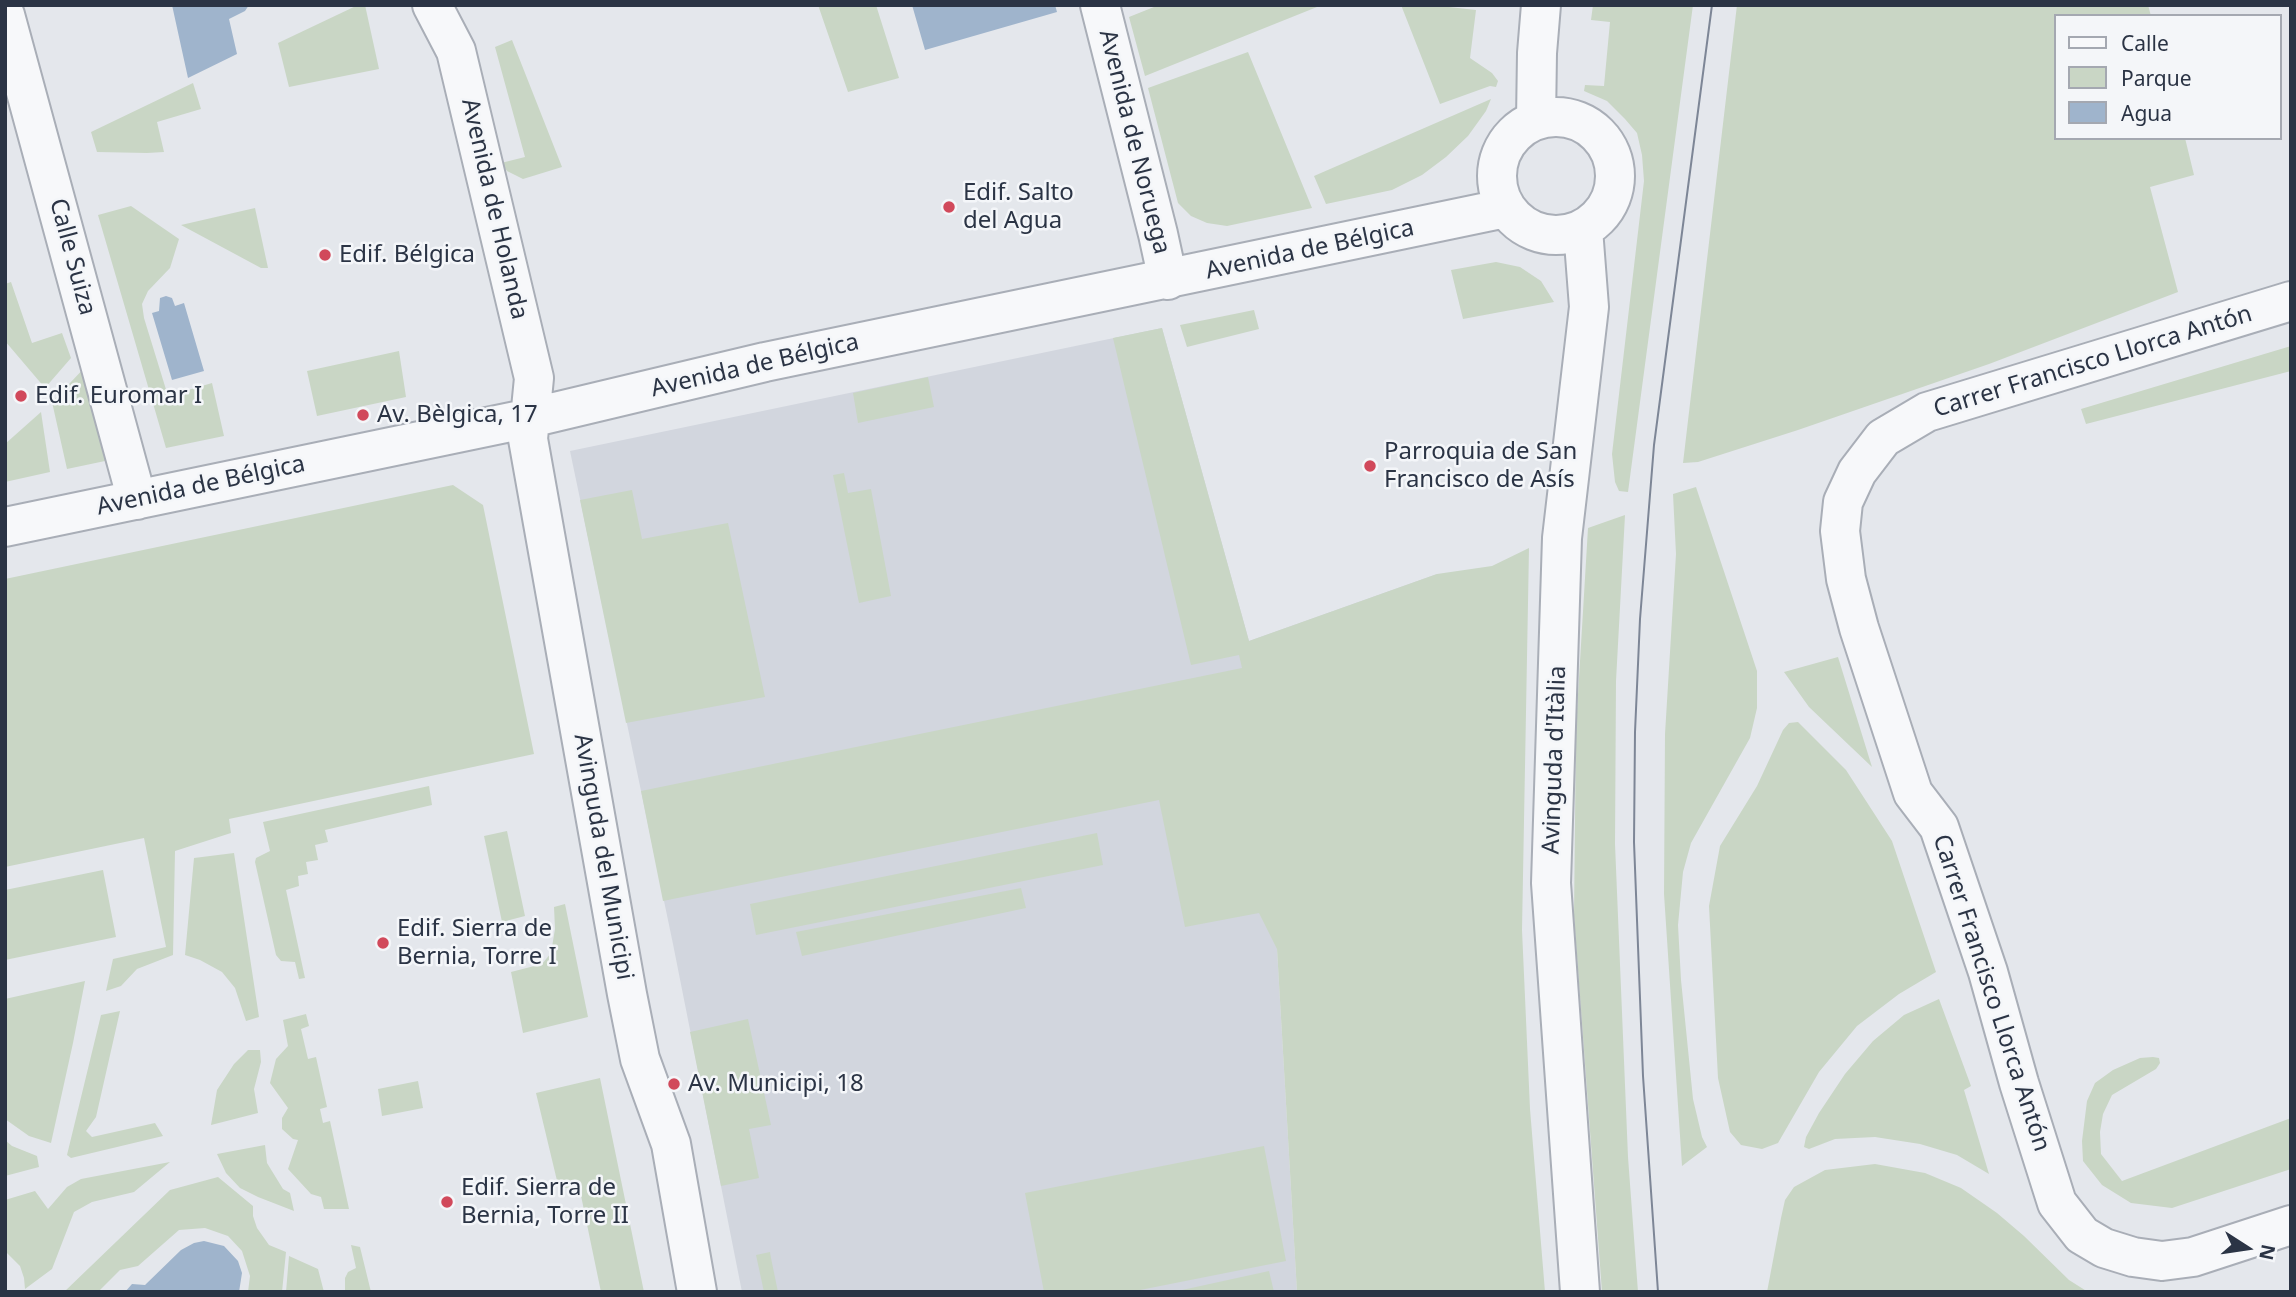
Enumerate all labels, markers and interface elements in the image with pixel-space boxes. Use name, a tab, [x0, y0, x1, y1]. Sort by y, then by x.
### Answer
legend	[2054, 14, 2282, 140]
street label: Avenida de Noruega	[1092, 27, 1176, 257]
text: Calle	[2121, 29, 2169, 57]
text: Parque	[2121, 64, 2191, 92]
street label: Avenida de Holanda	[455, 96, 533, 322]
text: Agua	[2121, 99, 2172, 127]
place label: Edif. Salto del Agua	[963, 179, 1074, 235]
street label: Calle Suiza	[43, 195, 101, 319]
marker: Edif. Salto del Agua	[941, 199, 957, 215]
street label: Avenida de Bélgica	[1203, 214, 1417, 286]
place label: Edif. Bélgica	[339, 241, 475, 269]
marker: Edif. Bélgica	[317, 247, 333, 263]
street label: Carrer Francisco Llorca Antón	[1930, 300, 2256, 424]
street label: Avenida de Bélgica	[648, 328, 862, 404]
place label: Edif. Euromar I	[35, 382, 202, 410]
marker: Edif. Euromar I	[13, 388, 29, 404]
place label: Av. Bèlgica, 17	[377, 401, 538, 429]
marker: Av. Bèlgica, 17	[355, 407, 371, 423]
place label: Parroquia de San Francisco de Asís	[1384, 438, 1577, 494]
street label: Avenida de Bélgica	[94, 450, 308, 522]
marker: Parroquia de San Francisco de Asís	[1362, 458, 1378, 474]
street label: Avinguda d'Itàlia	[1537, 665, 1573, 855]
street label: Avinguda del Municipi	[567, 732, 639, 982]
street label: Carrer Francisco Llorca Antón	[1926, 831, 2056, 1155]
place label: Edif. Sierra de Bernia, Torre I	[397, 915, 557, 971]
marker: Edif. Sierra de Bernia, Torre I	[375, 935, 391, 951]
place label: Av. Municipi, 18	[688, 1070, 864, 1098]
marker: Av. Municipi, 18	[666, 1076, 682, 1092]
place label: Edif. Sierra de Bernia, Torre II	[461, 1174, 629, 1230]
marker: Edif. Sierra de Bernia, Torre II	[439, 1194, 455, 1210]
north arrow	[2212, 1213, 2282, 1283]
text: N	[2253, 1242, 2282, 1263]

